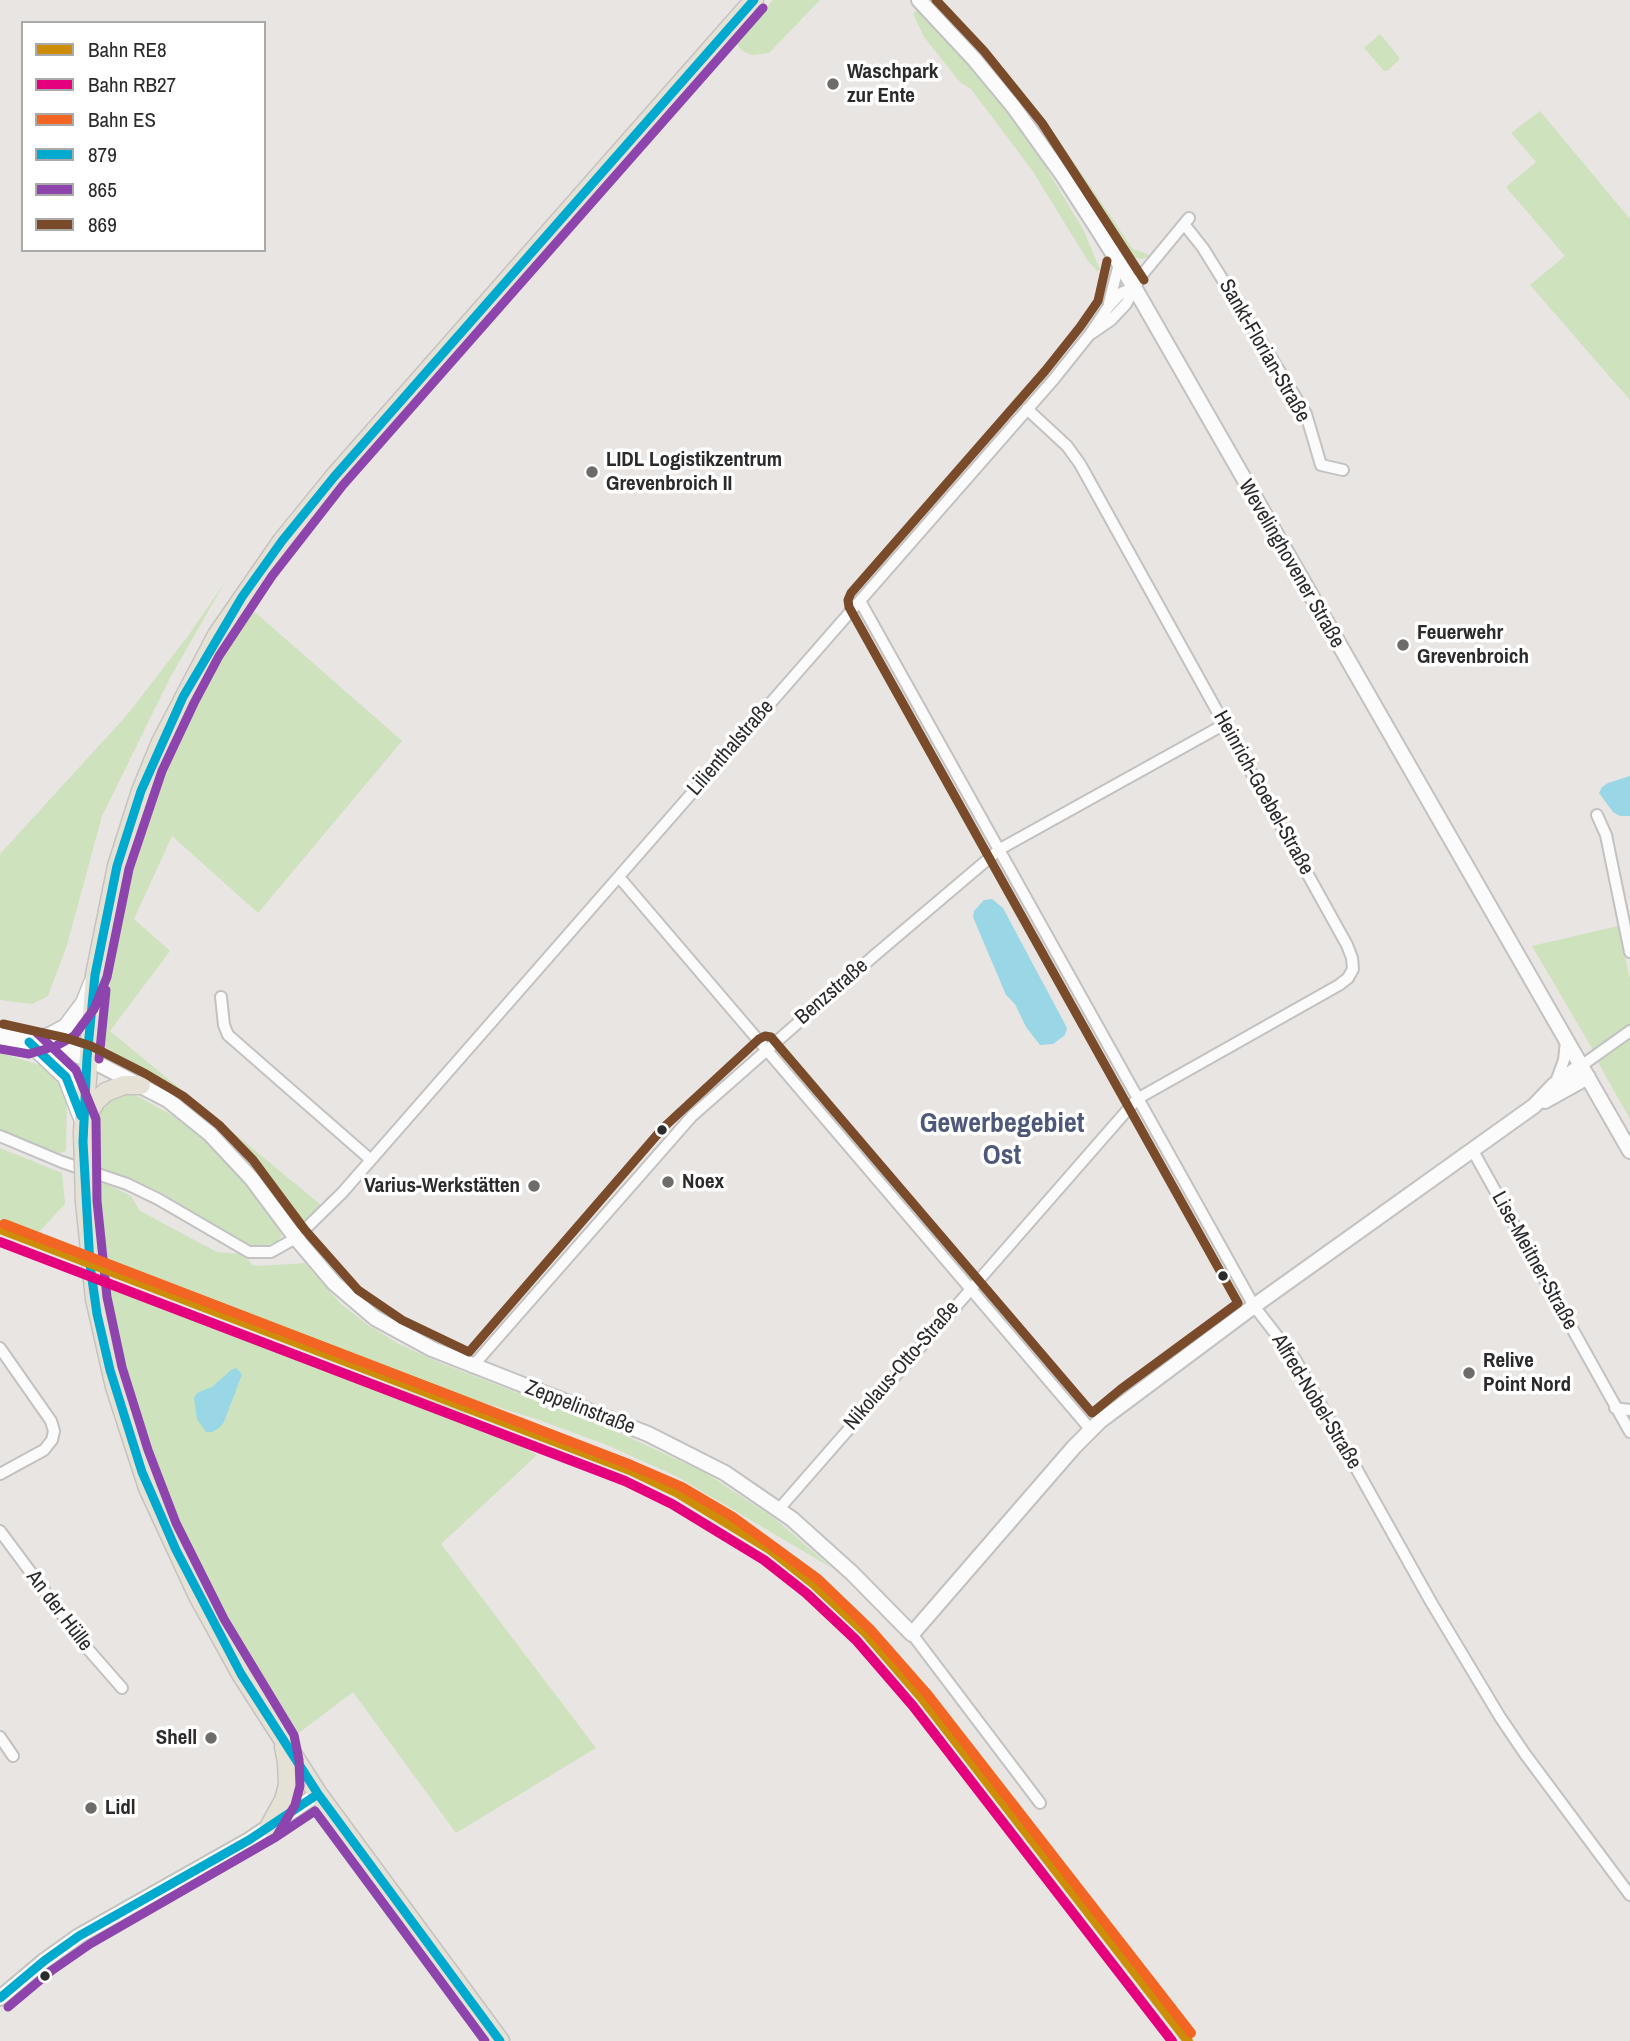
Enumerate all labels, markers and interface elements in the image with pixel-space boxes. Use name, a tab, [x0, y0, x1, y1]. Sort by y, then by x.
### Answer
legend	[21, 21, 266, 252]
text: Bahn RE8	[88, 35, 167, 64]
place label: Waschpark zur Ente	[847, 59, 938, 109]
text: Bahn RB27	[88, 70, 176, 99]
marker: Waschpark zur Ente	[825, 76, 841, 92]
text: Bahn ES	[88, 105, 156, 134]
text: 879	[88, 140, 117, 169]
text: 865	[88, 175, 117, 204]
text: 869	[88, 210, 117, 239]
street label: Sankt-Florian-Straße	[1213, 275, 1315, 427]
place label: LIDL Logistikzentrum Grevenbroich II	[606, 447, 782, 497]
marker: LIDL Logistikzentrum Grevenbroich II	[584, 464, 600, 480]
street label: Wevelinghovener Straße	[1233, 475, 1349, 653]
place label: Feuerwehr Grevenbroich	[1417, 620, 1529, 670]
marker: Feuerwehr Grevenbroich	[1395, 637, 1411, 653]
street label: Lilienthalstraße	[683, 695, 779, 801]
street label: Heinrich-Goebel-Straße	[1207, 707, 1319, 879]
street label: Benzstraße	[791, 954, 873, 1030]
district label: Gewerbegebiet Ost	[920, 1107, 1084, 1173]
unlabelled marker	[655, 1123, 669, 1137]
place label: Noex	[682, 1169, 724, 1195]
place label: Varius-Werkstätten	[364, 1173, 520, 1199]
marker: Noex	[660, 1174, 676, 1190]
marker: Varius-Werkstätten	[526, 1178, 542, 1194]
street label: Lise-Meitner-Straße	[1486, 1188, 1582, 1334]
unlabelled marker	[1216, 1269, 1230, 1283]
street label: Nikolaus-Otto-Straße	[839, 1296, 965, 1436]
street label: Alfred-Nobel-Straße	[1266, 1330, 1366, 1474]
place label: Relive Point Nord	[1483, 1348, 1571, 1398]
marker: Relive Point Nord	[1461, 1365, 1477, 1381]
street label: Zeppelinstraße	[521, 1375, 639, 1441]
street label: An der Hülle	[20, 1566, 98, 1656]
place label: Shell	[156, 1725, 197, 1751]
marker: Shell	[203, 1730, 219, 1746]
place label: Lidl	[105, 1795, 136, 1821]
marker: Lidl	[83, 1800, 99, 1816]
unlabelled marker	[38, 1969, 52, 1983]

